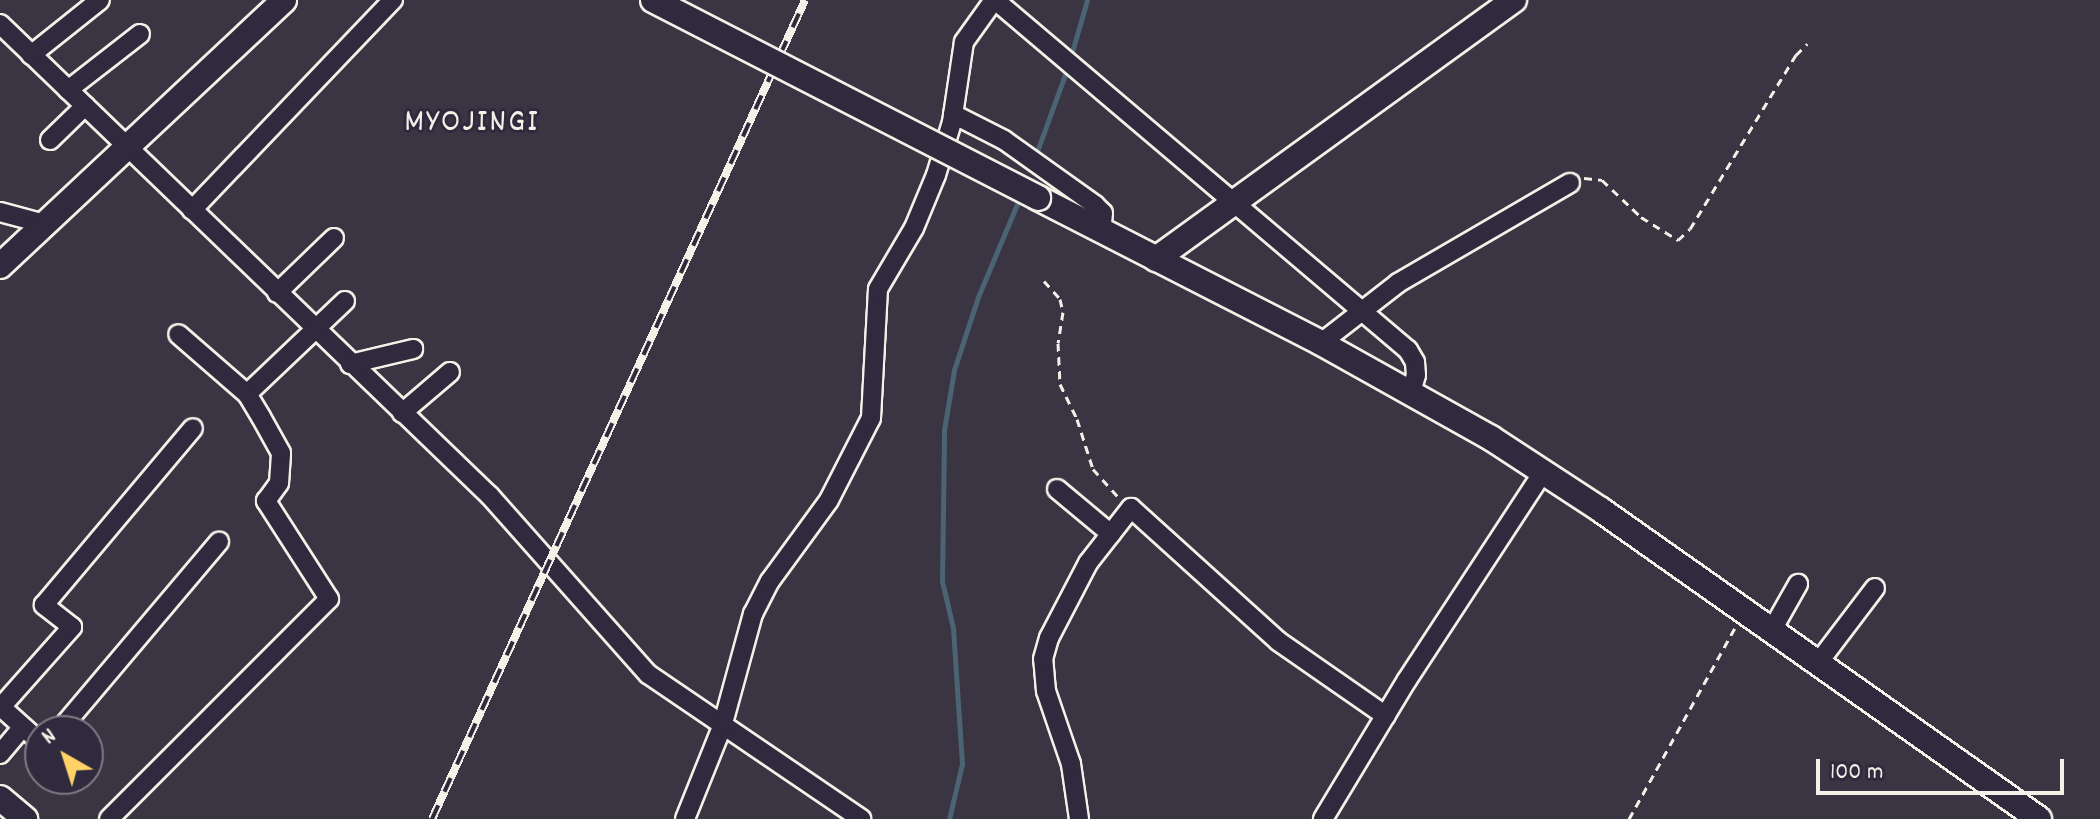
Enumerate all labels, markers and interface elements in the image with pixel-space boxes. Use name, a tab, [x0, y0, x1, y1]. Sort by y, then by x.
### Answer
district label: MYOJINGI	[404, 104, 540, 144]
north arrow	[24, 715, 104, 795]
text: N	[36, 722, 64, 753]
scale bar	[1820, 743, 2068, 793]
text: 100 m	[1830, 756, 1883, 790]

